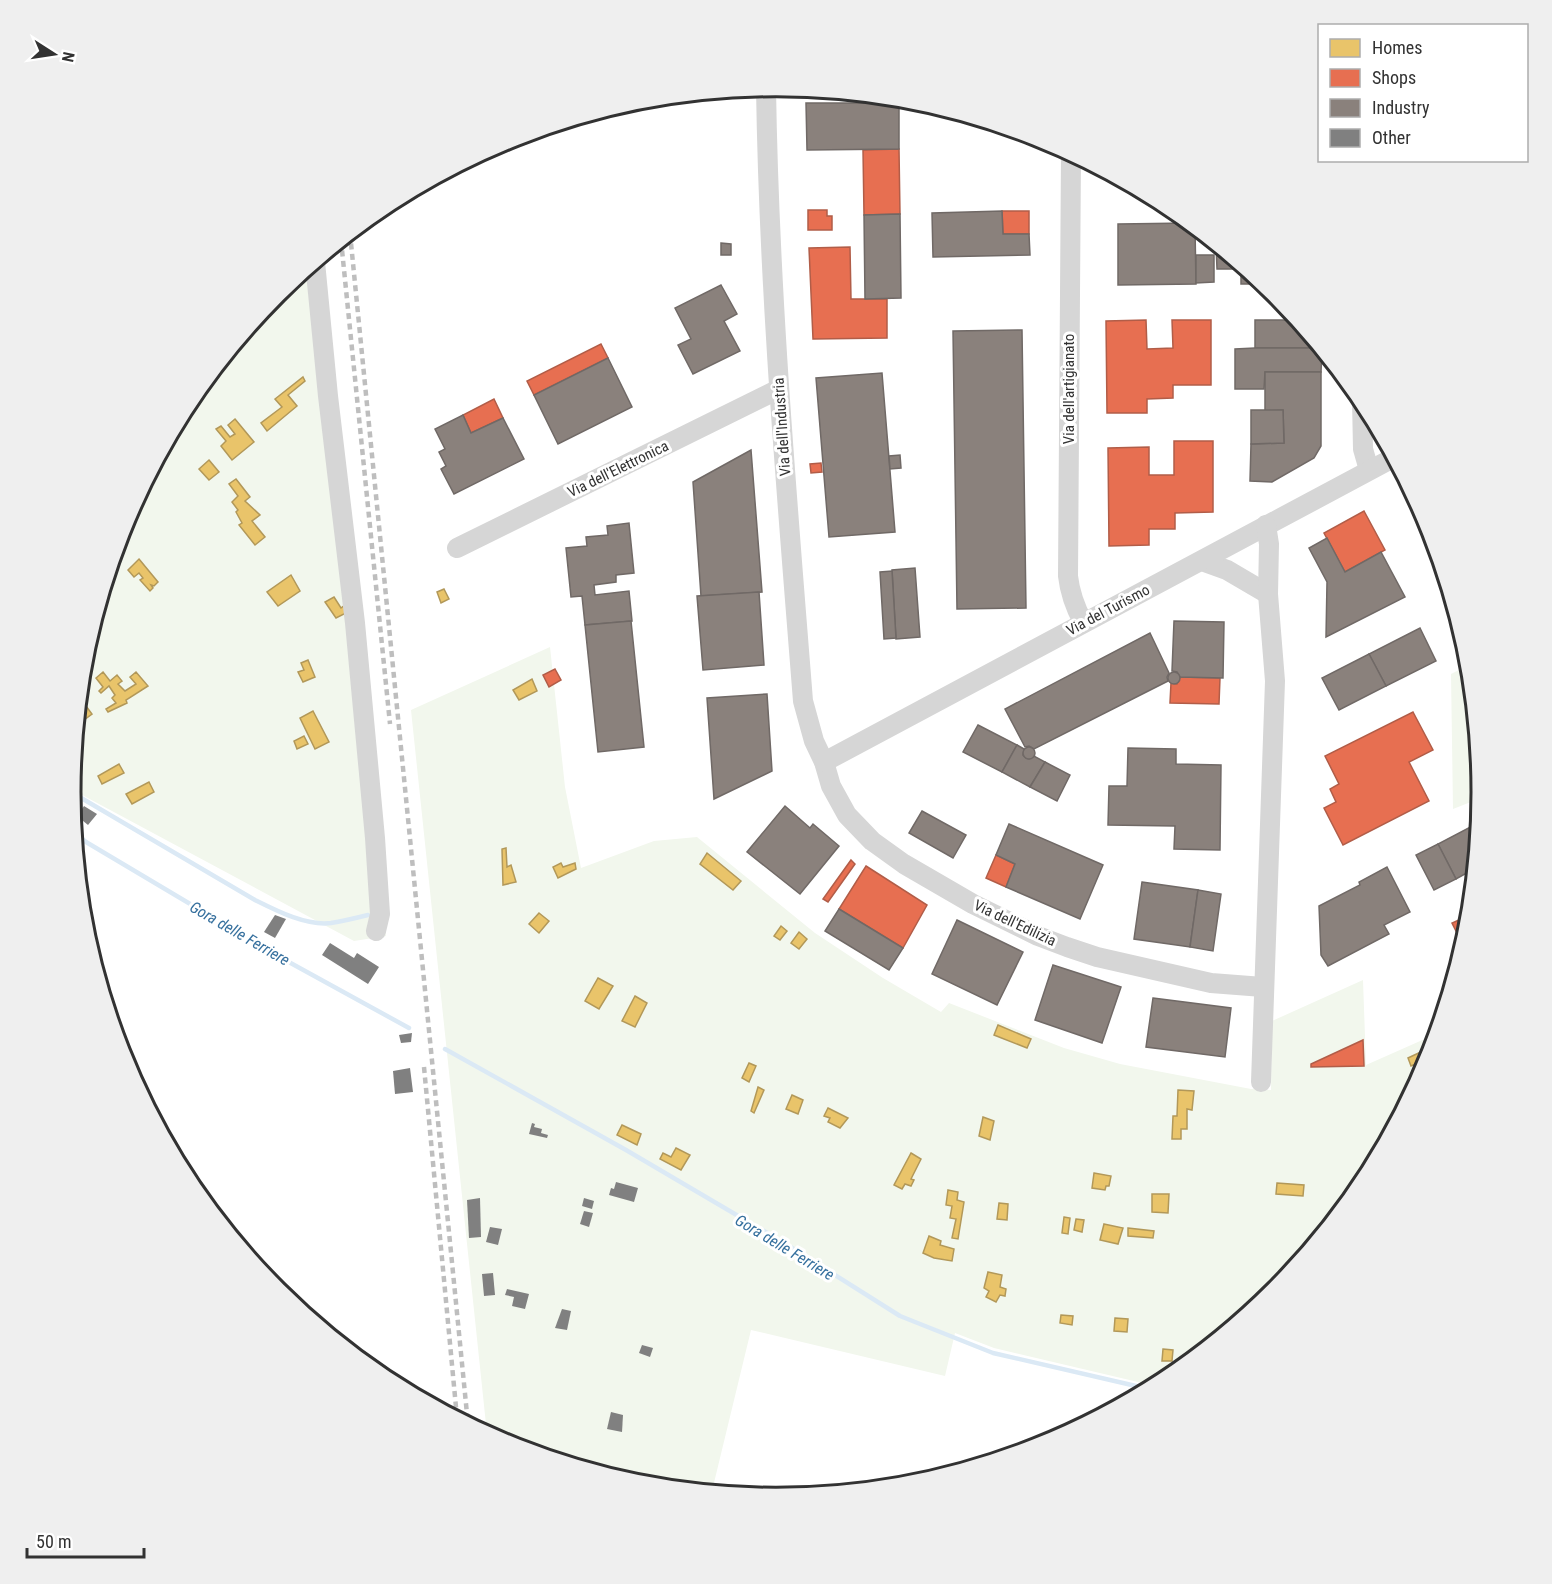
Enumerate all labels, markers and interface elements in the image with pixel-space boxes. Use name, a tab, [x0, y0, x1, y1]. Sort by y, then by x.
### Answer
north arrow	[24, 24, 84, 84]
legend	[1318, 24, 1528, 162]
text: Homes	[1372, 37, 1422, 58]
text: N	[58, 50, 78, 64]
text: Shops	[1372, 67, 1416, 88]
text: Industry	[1372, 97, 1430, 118]
text: Other	[1372, 127, 1411, 148]
street label: Via dell'artigianato	[1060, 334, 1078, 444]
street label: Via dell'Industria	[770, 377, 794, 477]
street label: Via dell'Elettronica	[565, 437, 671, 501]
street label: Via del Turismo	[1063, 581, 1153, 639]
street label: Via dell'Edilizia	[971, 896, 1059, 950]
water label: Gora delle Ferriere	[186, 897, 293, 970]
water label: Gora delle Ferriere	[732, 1210, 838, 1284]
scale bar	[27, 1521, 144, 1559]
text: 50 m	[36, 1531, 71, 1552]

